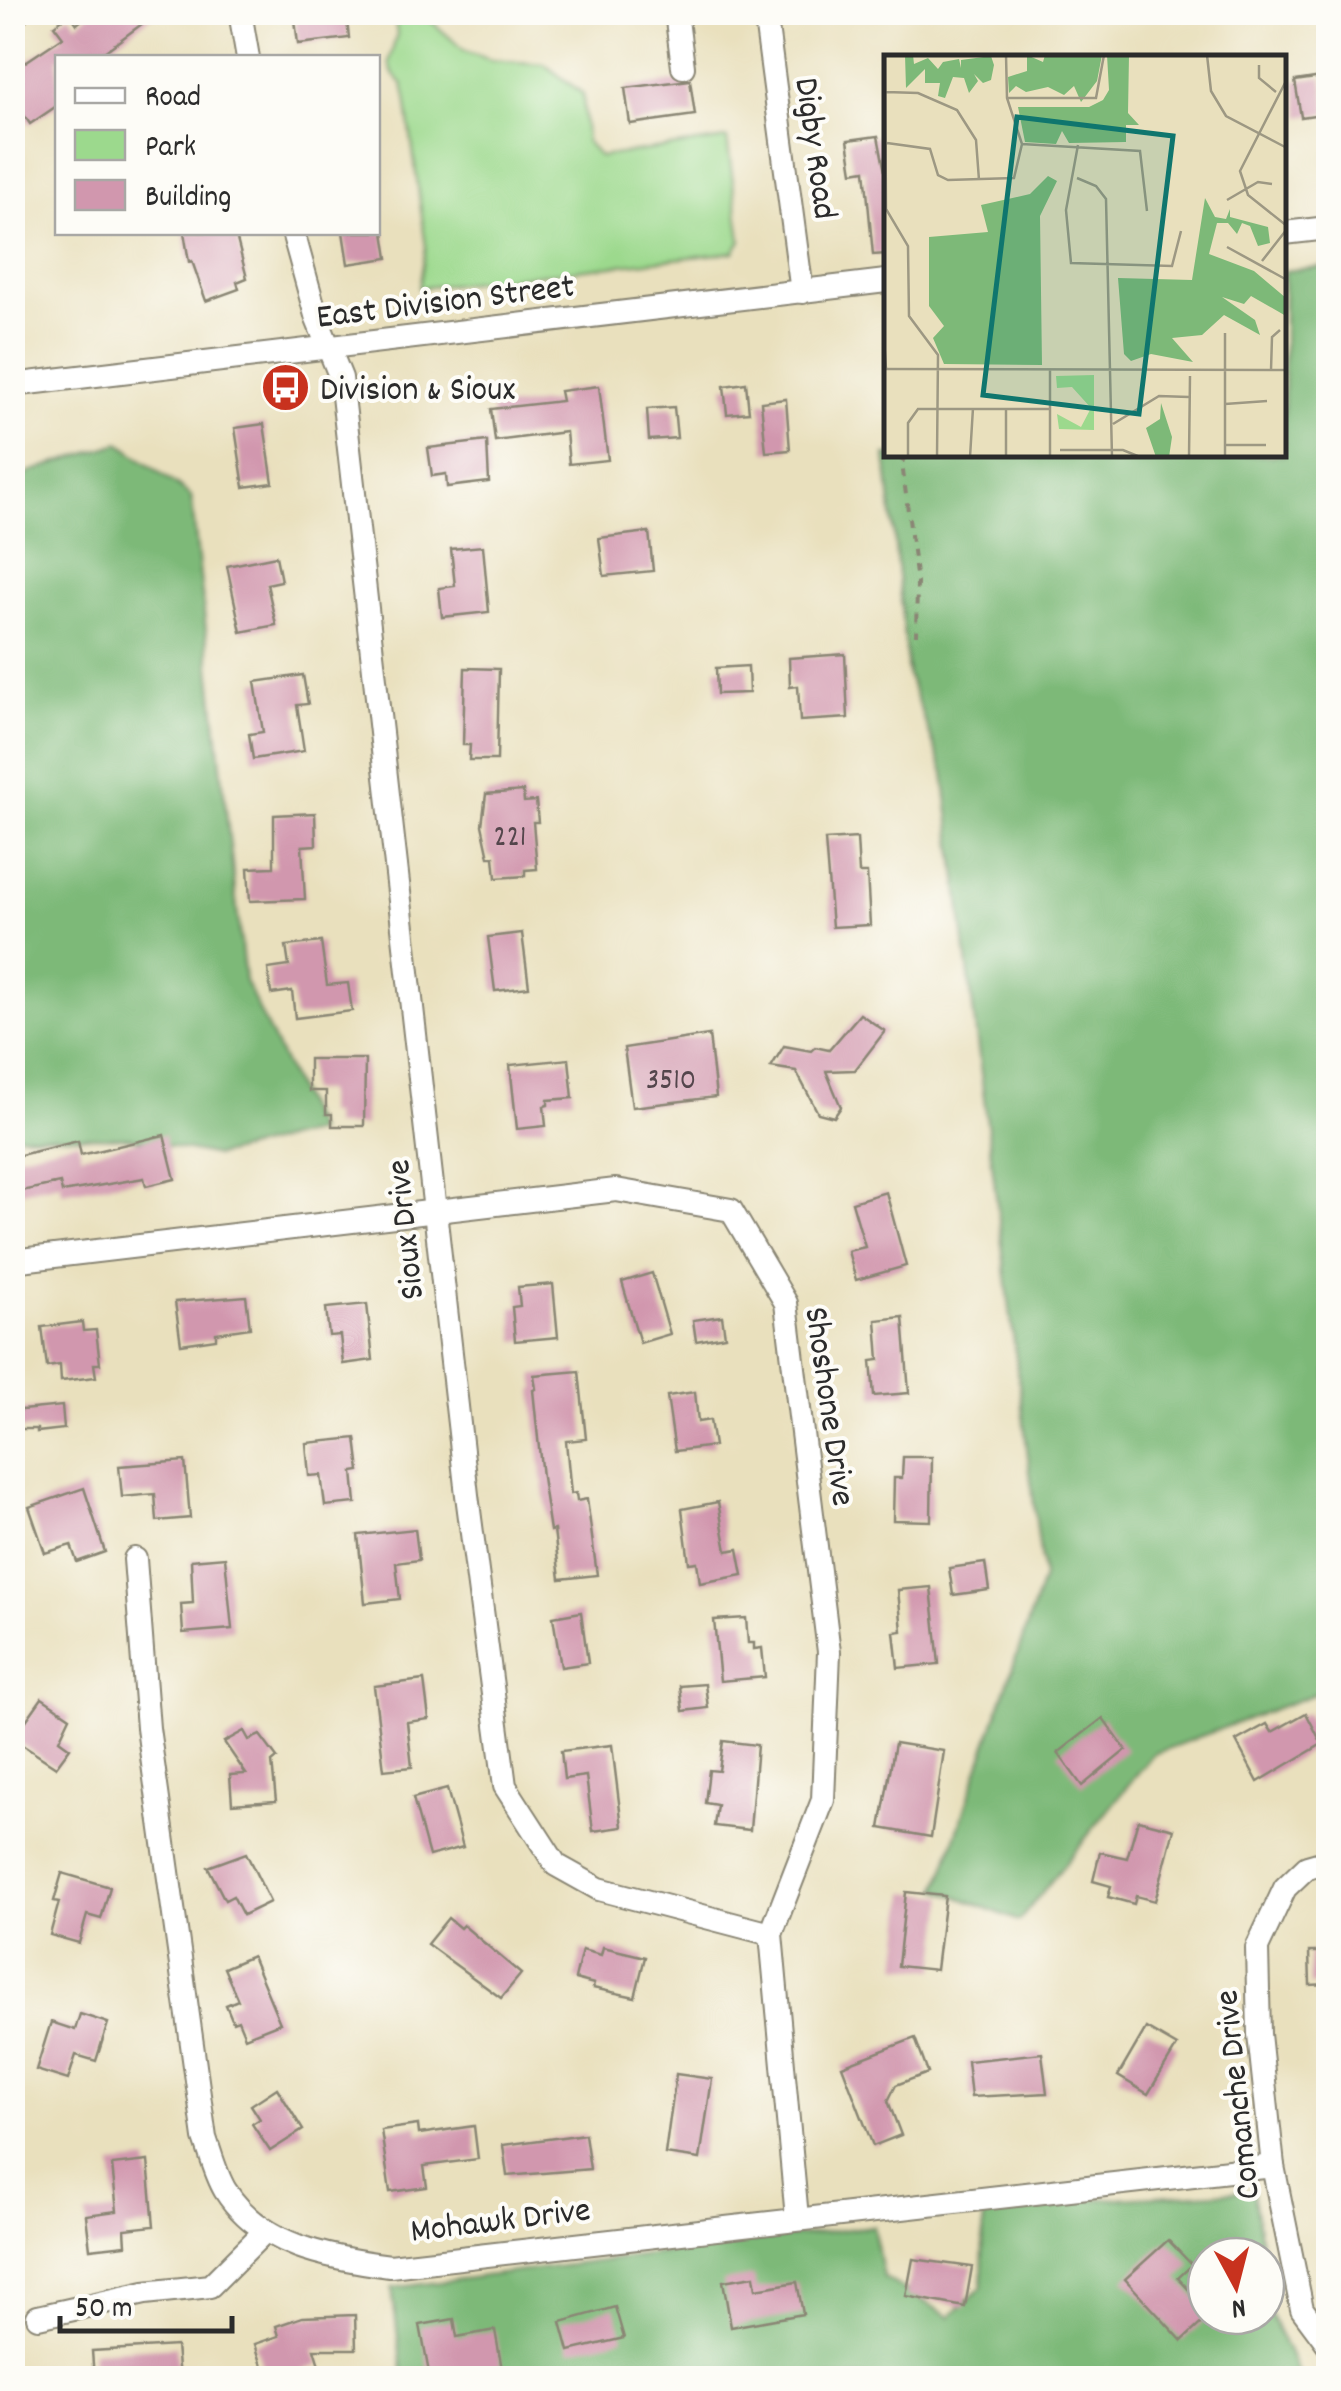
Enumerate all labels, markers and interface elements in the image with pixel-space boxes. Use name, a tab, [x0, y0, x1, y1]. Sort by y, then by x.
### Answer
legend	[55, 55, 380, 235]
inset map	[884, 55, 1286, 458]
street label: Digby Road	[778, 75, 848, 223]
text: Road	[145, 78, 201, 121]
text: Park	[145, 128, 196, 171]
text: Building	[145, 178, 231, 221]
street label: East Division Street	[314, 263, 577, 345]
bus stop icon: Division & Sioux	[259, 361, 311, 413]
place label: Division & Sioux	[320, 367, 515, 417]
house number: 221	[494, 818, 526, 861]
house number: 3510	[646, 1061, 696, 1104]
street label: Sioux Drive	[376, 1157, 440, 1302]
street label: Shoshone Drive	[788, 1304, 866, 1509]
street label: Comanche Drive	[1204, 1987, 1276, 2202]
street label: Mohawk Drive	[408, 2187, 593, 2259]
north arrow	[1186, 2236, 1286, 2336]
scale bar	[60, 2271, 232, 2333]
text: N	[1229, 2285, 1248, 2327]
text: 50 m	[75, 2289, 133, 2332]

